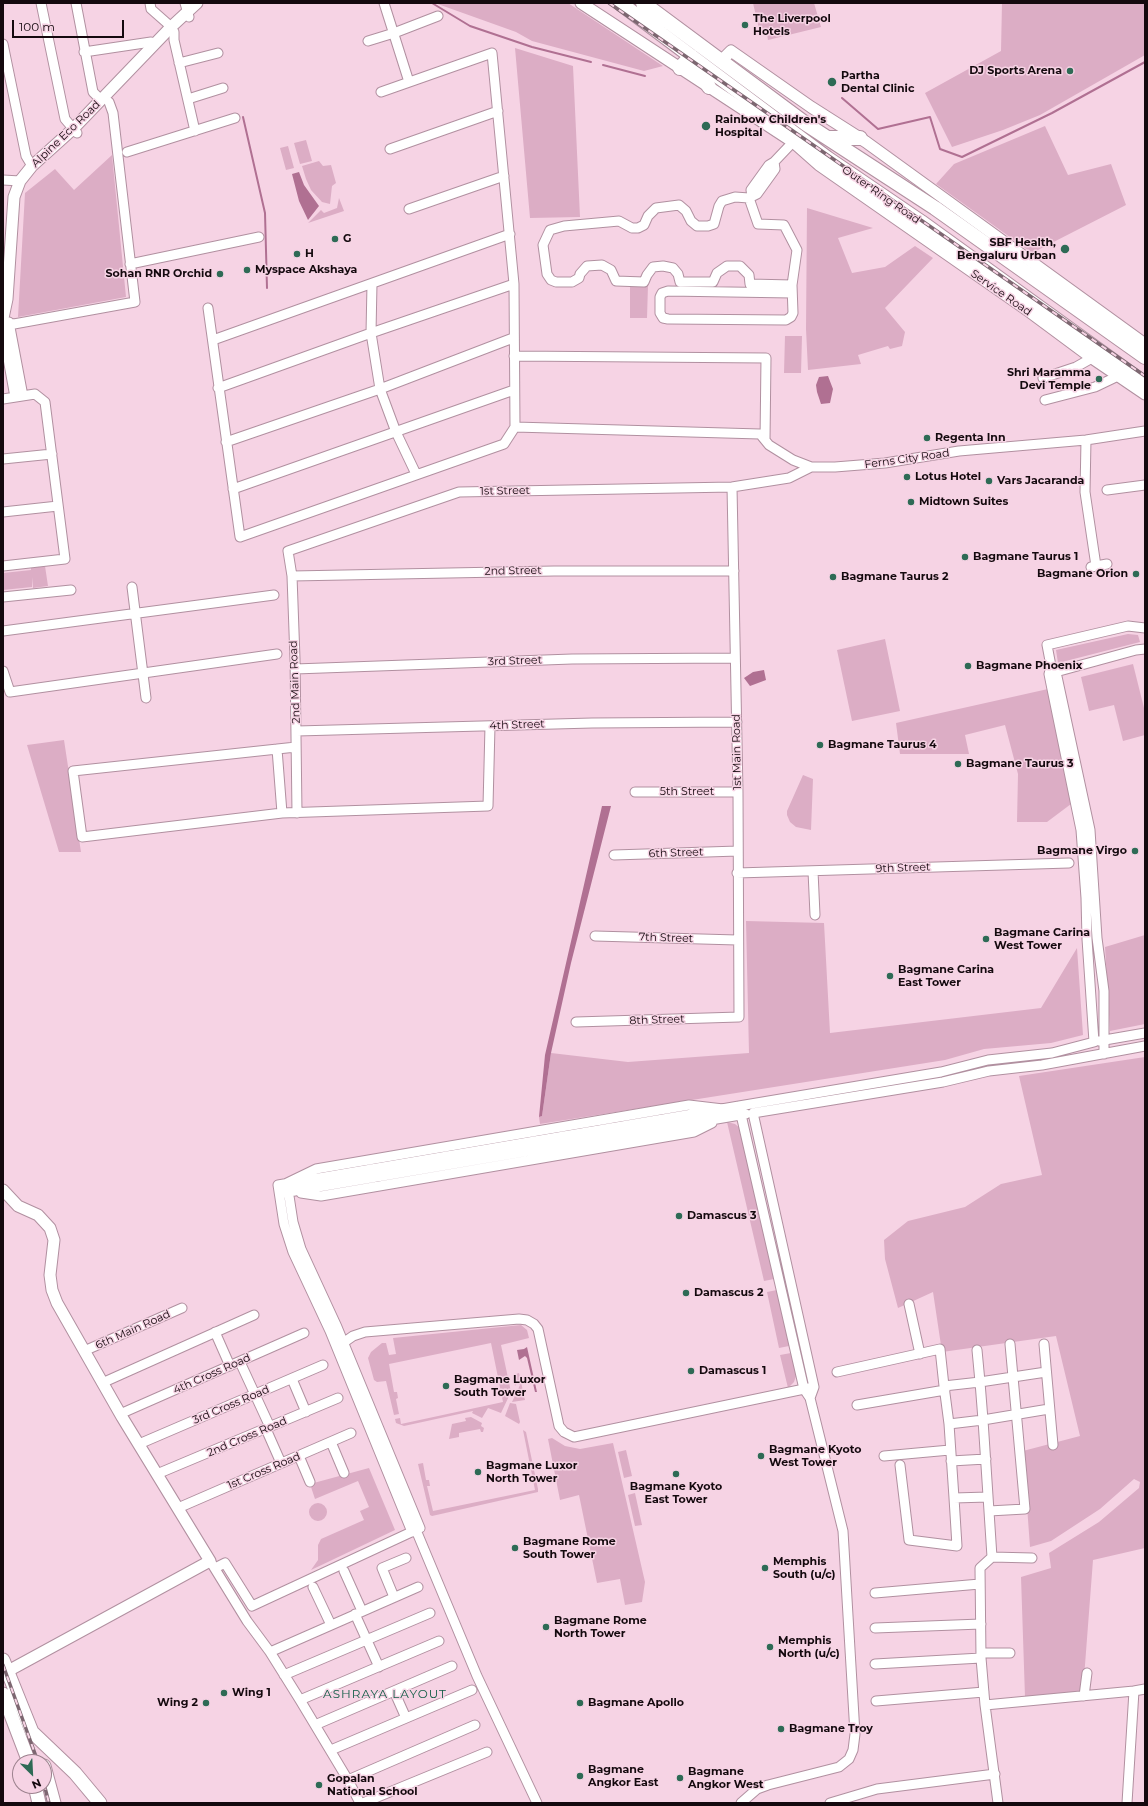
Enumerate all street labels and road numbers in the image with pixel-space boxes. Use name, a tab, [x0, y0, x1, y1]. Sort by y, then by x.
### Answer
street label: Alpine Eco Road	[29, 98, 103, 170]
street label: Outer Ring Road	[839, 163, 923, 227]
street label: Service Road	[968, 267, 1034, 319]
street label: Ferns City Road	[864, 446, 950, 472]
street label: 1st Street	[480, 484, 530, 498]
street label: 2nd Street	[484, 564, 542, 578]
street label: 2nd Main Road	[287, 640, 303, 724]
street label: 3rd Street	[488, 653, 542, 669]
street label: 1st Main Road	[730, 714, 744, 790]
street label: 4th Street	[489, 717, 545, 733]
street label: 5th Street	[660, 785, 714, 799]
street label: 6th Street	[648, 845, 704, 861]
street label: 9th Street	[875, 860, 931, 876]
street label: 7th Street	[639, 930, 693, 946]
street label: 8th Street	[629, 1012, 685, 1028]
street label: 6th Main Road	[94, 1308, 172, 1352]
street label: 4th Cross Road	[171, 1351, 253, 1397]
street label: 3rd Cross Road	[191, 1383, 271, 1427]
street label: 2nd Cross Road	[205, 1414, 289, 1460]
street label: 1st Cross Road	[226, 1450, 302, 1492]

